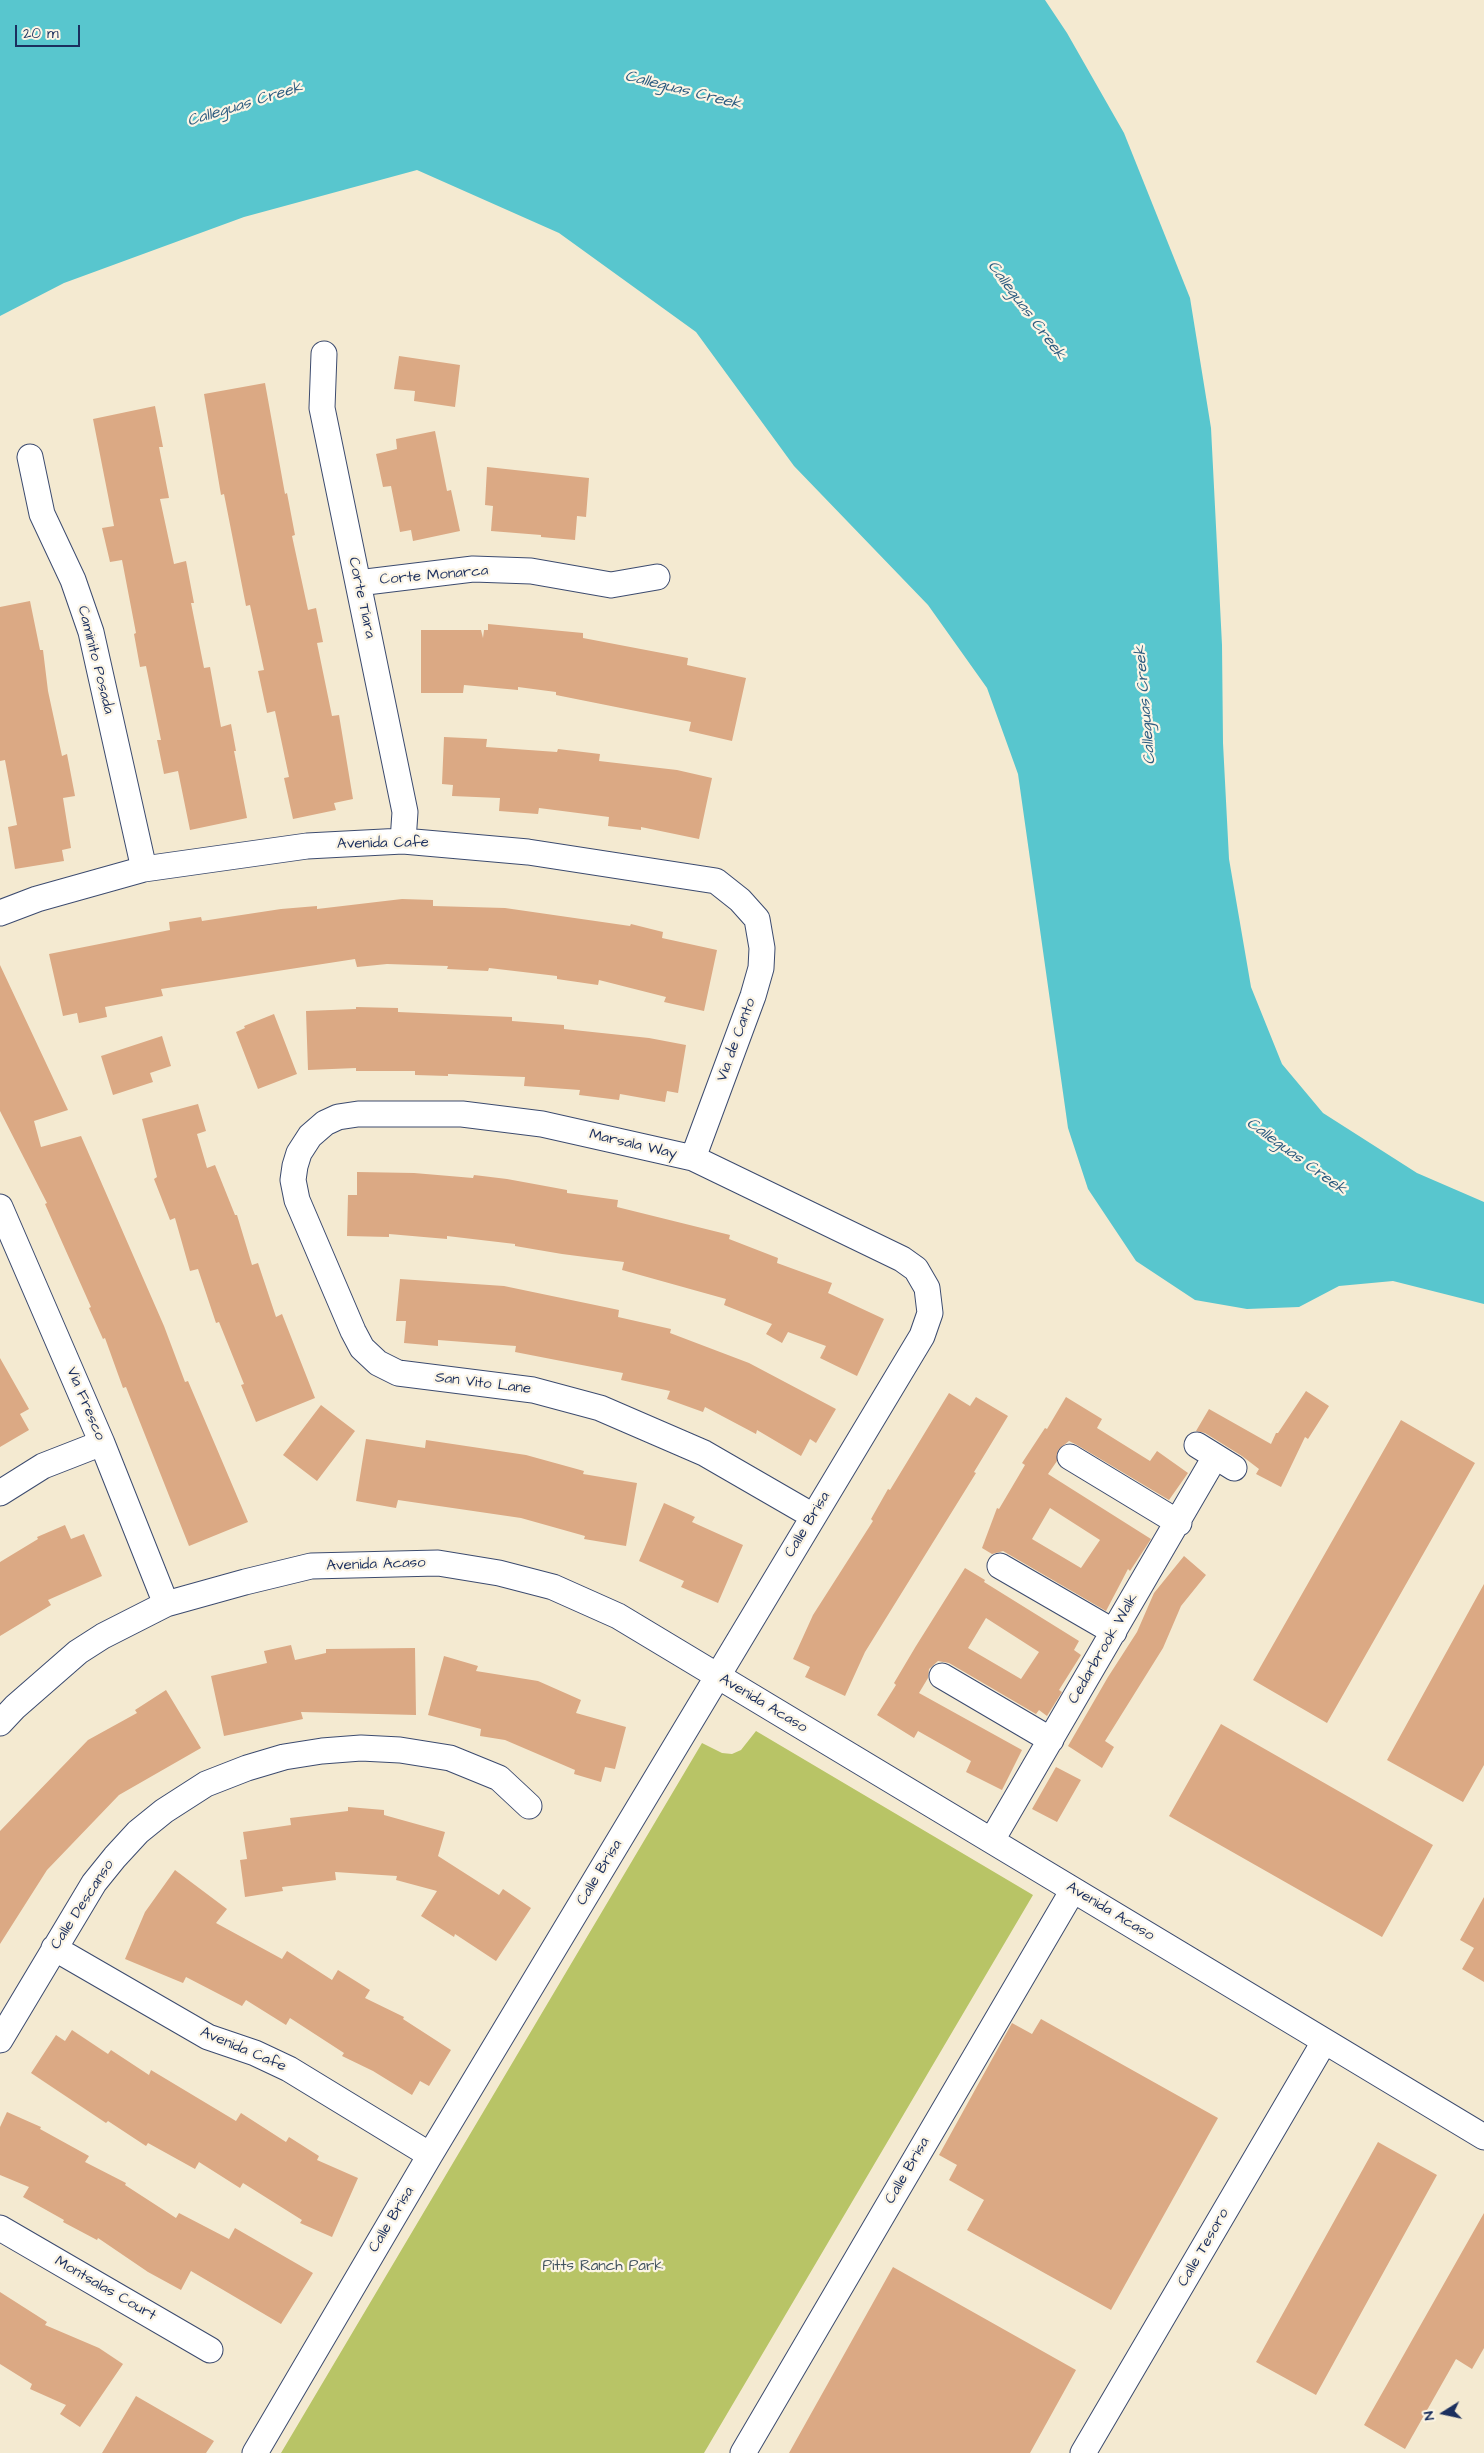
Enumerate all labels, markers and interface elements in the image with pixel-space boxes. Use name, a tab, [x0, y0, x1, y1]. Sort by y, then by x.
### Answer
scale bar	[18, 15, 82, 47]
text: 20 m	[23, 23, 59, 44]
water label: Calleguas Creek	[623, 67, 743, 115]
water label: Calleguas Creek	[185, 78, 305, 132]
water label: Calleguas Creek	[982, 258, 1070, 364]
street label: Corte Tiara	[344, 556, 378, 640]
street label: Corte Monarca	[379, 562, 489, 590]
street label: Caminito Posada	[73, 604, 117, 716]
water label: Calleguas Creek	[1131, 645, 1161, 765]
street label: Avenida Cafe	[337, 834, 429, 854]
street label: Via de Canto	[714, 996, 760, 1084]
water label: Calleguas Creek	[1242, 1114, 1350, 1200]
street label: Marsala Way	[587, 1126, 679, 1164]
street label: Via Fresco	[62, 1365, 108, 1443]
street label: San Vito Lane	[434, 1369, 532, 1399]
street label: Calle Brisa	[781, 1489, 835, 1561]
street label: Avenida Acaso	[326, 1554, 426, 1576]
street label: Cedarbrook Walk	[1065, 1591, 1143, 1707]
street label: Avenida Acaso	[716, 1671, 810, 1737]
street label: Calle Brisa	[573, 1837, 627, 1909]
street label: Calle Descanso	[47, 1857, 119, 1953]
street label: Avenida Acaso	[1063, 1879, 1157, 1945]
street label: Avenida Cafe	[197, 2024, 289, 2076]
street label: Calle Brisa	[882, 2135, 934, 2207]
street label: Calle Brisa	[365, 2184, 419, 2256]
street label: Calle Tesoro	[1174, 2206, 1234, 2290]
street label: Montsalas Court	[51, 2253, 159, 2325]
park label: Pitts Ranch Park	[543, 2258, 663, 2276]
north arrow	[1419, 2388, 1469, 2438]
text: N	[1419, 2410, 1440, 2422]

